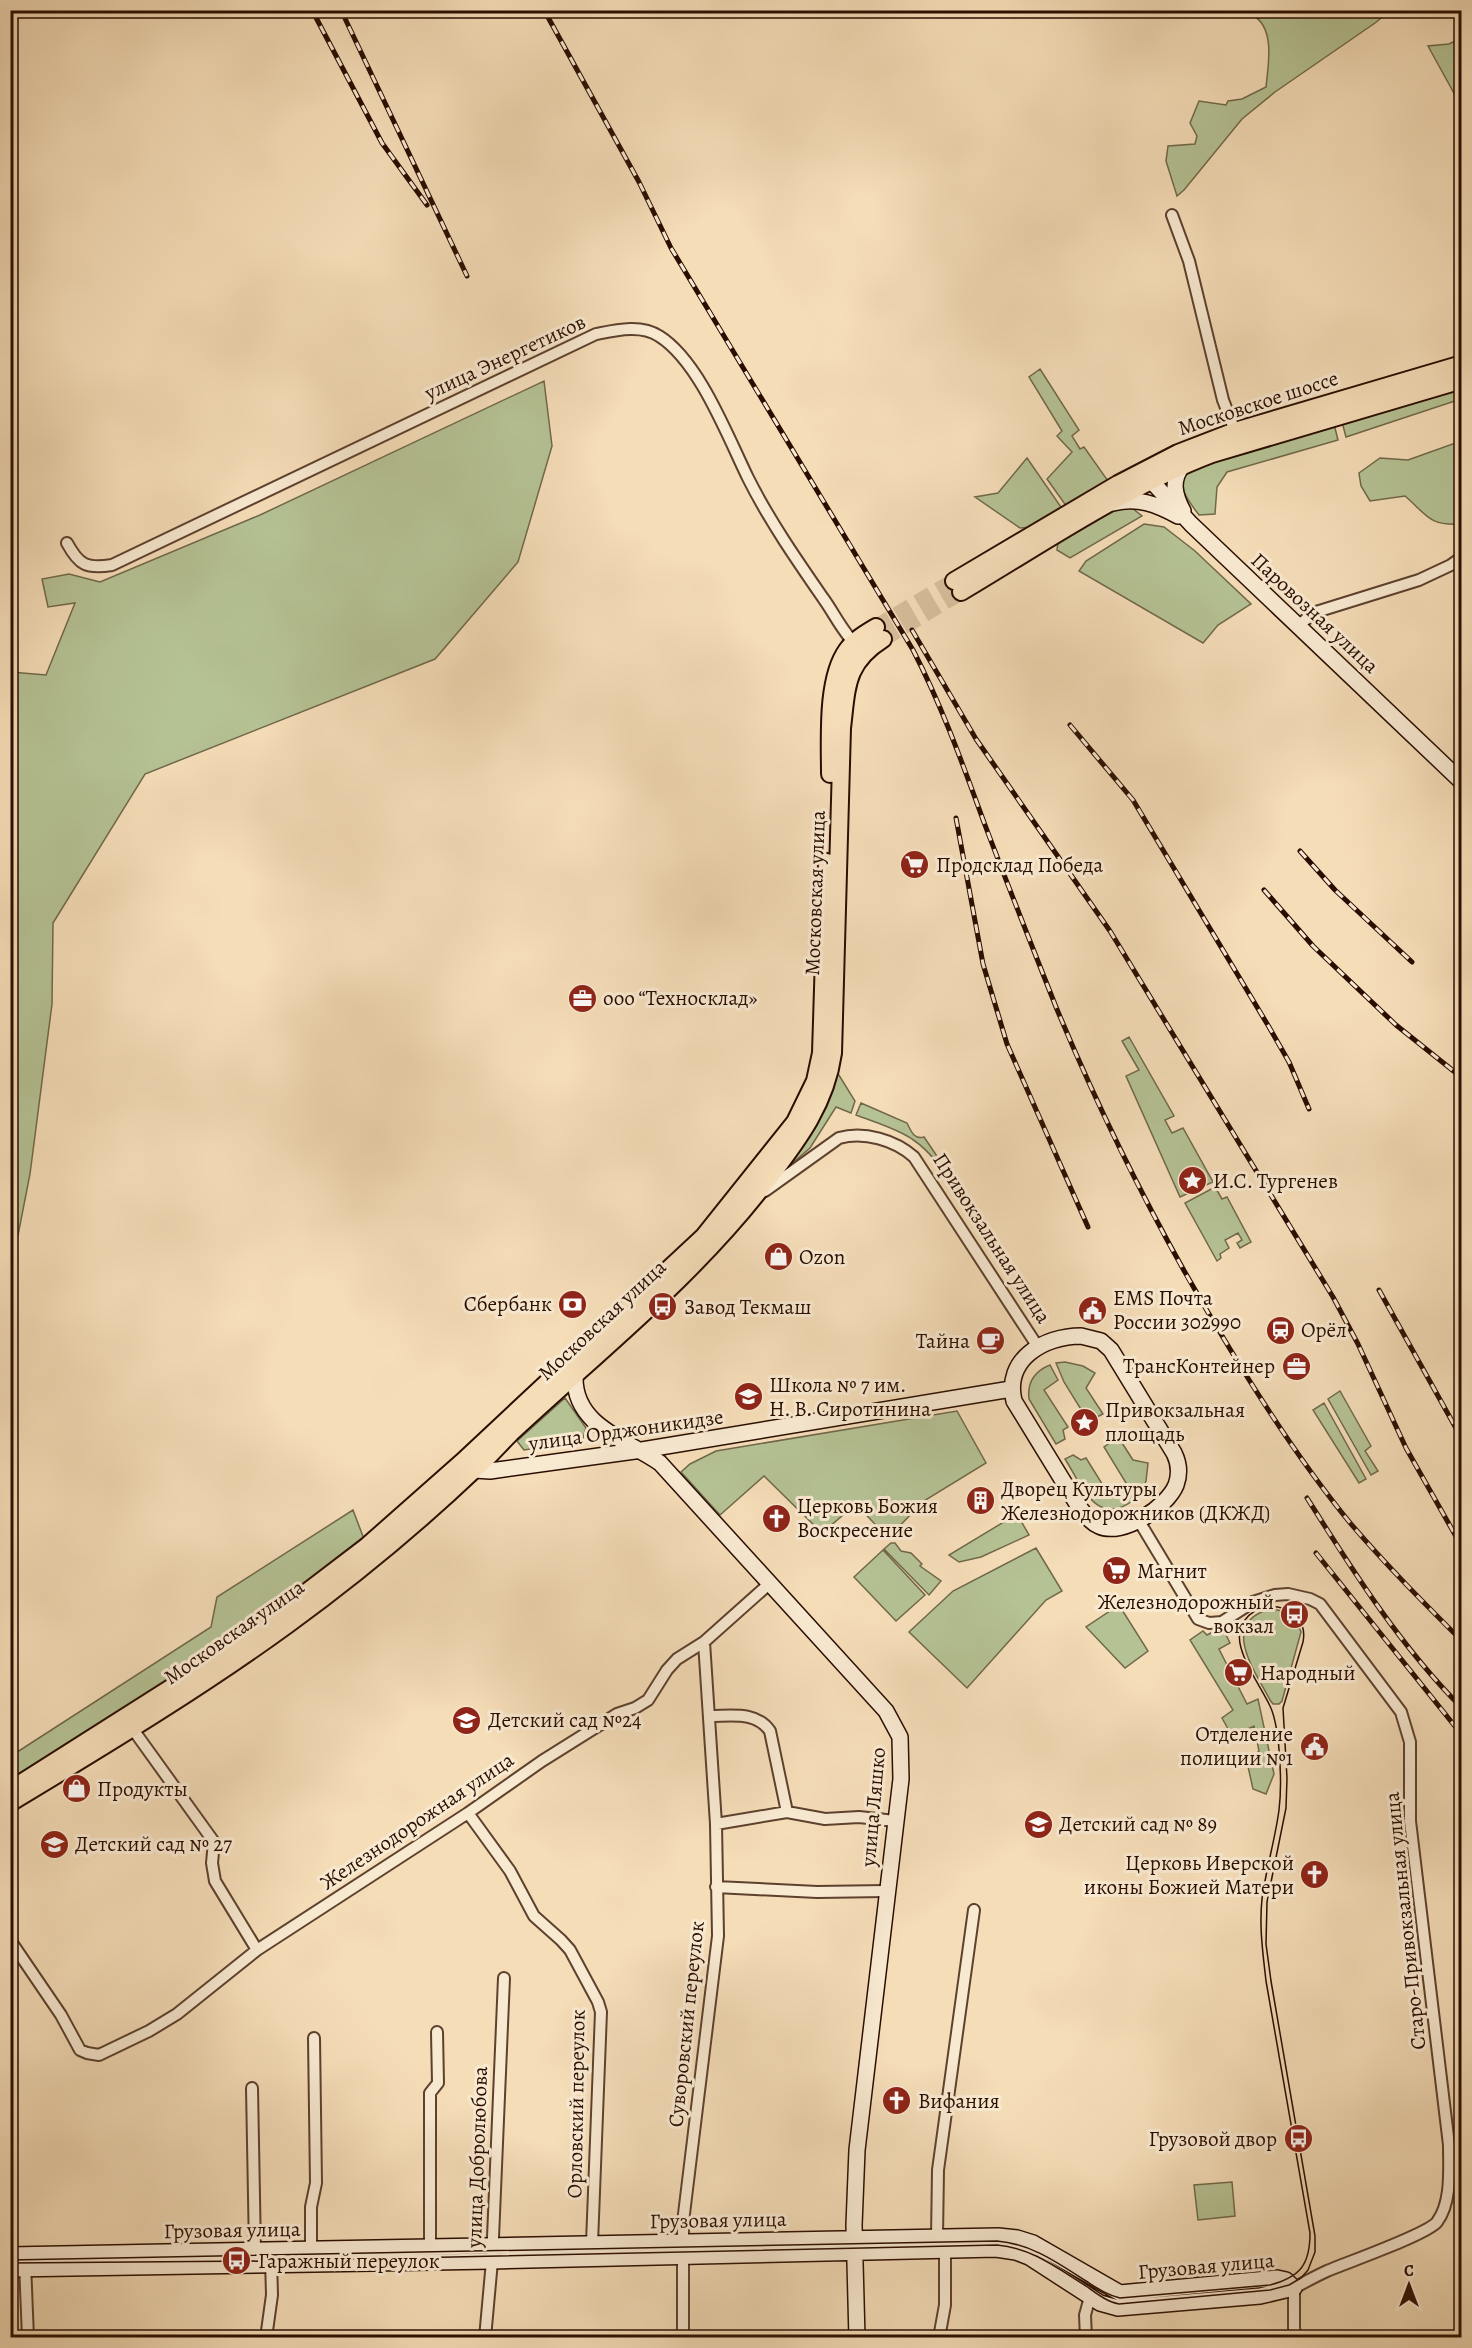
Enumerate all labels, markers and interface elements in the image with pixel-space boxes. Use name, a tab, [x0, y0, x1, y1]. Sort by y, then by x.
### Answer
street label: улица Энергетиков	[419, 307, 590, 407]
street label: Московское шоссе	[1174, 364, 1342, 442]
street label: Паровозная улица	[1245, 546, 1385, 680]
street label: Московская улица	[798, 810, 832, 976]
supermarket icon: Продсклад Победа	[899, 849, 931, 881]
place label: Продсклад Победа	[936, 851, 1103, 879]
office icon: ооо “Техносклад»	[566, 982, 598, 1014]
place label: ооо “Техносклад»	[603, 984, 758, 1012]
street label: Привокзальная улица	[926, 1147, 1058, 1329]
place icon: И.С. Тургенев	[1176, 1165, 1208, 1197]
place label: И.С. Тургенев	[1213, 1167, 1338, 1195]
shop icon: Ozon	[762, 1241, 794, 1273]
place label: Ozon	[799, 1243, 845, 1271]
street label: Московская улица	[532, 1253, 672, 1387]
place label: EMS Почта России 302990	[1113, 1284, 1241, 1336]
bank icon: Сбербанк	[557, 1288, 589, 1320]
place label: Сбербанк	[464, 1290, 552, 1318]
bus stop icon: Завод Текмаш	[647, 1291, 679, 1323]
place label: Завод Текмаш	[684, 1293, 811, 1321]
public building icon: EMS Почта России 302990	[1076, 1294, 1108, 1326]
station icon: Орёл	[1264, 1314, 1296, 1346]
place label: Орёл	[1301, 1316, 1347, 1344]
cafe icon: Тайна	[975, 1325, 1007, 1357]
place label: Тайна	[916, 1327, 970, 1355]
office icon: ТрансКонтейнер	[1280, 1350, 1312, 1382]
place label: ТрансКонтейнер	[1123, 1352, 1275, 1380]
place label: Школа № 7 им. Н. В. Сиротинина	[769, 1371, 931, 1423]
school or university icon: Школа № 7 им. Н. В. Сиротинина	[732, 1381, 764, 1413]
place label: Привокзальная площадь	[1105, 1396, 1245, 1448]
street label: улица Орджоникидзе	[526, 1402, 725, 1458]
place icon: Привокзальная площадь	[1068, 1406, 1100, 1438]
place label: Дворец Культуры Железнодорожников (ДКЖД)	[1001, 1475, 1270, 1527]
building icon: Дворец Культуры Железнодорожников (ДКЖД)	[964, 1485, 996, 1517]
place label: Церковь Божия Воскресение	[797, 1492, 938, 1544]
church icon: Церковь Божия Воскресение	[760, 1502, 792, 1534]
supermarket icon: Магнит	[1100, 1555, 1132, 1587]
place label: Магнит	[1137, 1557, 1207, 1585]
street label: Московская улица	[158, 1573, 310, 1691]
place label: Железнодорожный вокзал	[1097, 1588, 1274, 1640]
bus stop icon: Железнодорожный вокзал	[1279, 1598, 1311, 1630]
supermarket icon: Народный	[1223, 1657, 1255, 1689]
place label: Народный	[1260, 1659, 1356, 1687]
school or university icon: Детский сад №24	[451, 1704, 483, 1736]
place label: Детский сад №24	[488, 1706, 642, 1734]
place label: Отделение полиции №1	[1180, 1720, 1293, 1772]
public building icon: Отделение полиции №1	[1298, 1730, 1330, 1762]
street label: Железнодорожная улица	[315, 1746, 520, 1896]
street label: улица Ляшко	[854, 1746, 892, 1869]
shop icon: Продукты	[60, 1773, 92, 1805]
place label: Продукты	[97, 1775, 188, 1803]
street label: Старо-Привокзальная улица	[1378, 1790, 1432, 2051]
school or university icon: Детский сад № 89	[1022, 1808, 1054, 1840]
place label: Детский сад № 89	[1059, 1810, 1217, 1838]
school or university icon: Детский сад № 27	[38, 1828, 70, 1860]
place label: Детский сад № 27	[75, 1830, 232, 1858]
place label: Церковь Иверской иконы Божией Матери	[1084, 1849, 1294, 1901]
church icon: Церковь Иверской иконы Божией Матери	[1299, 1859, 1331, 1891]
street label: Суворовский переулок	[661, 1919, 711, 2128]
street label: Орловский переулок	[560, 2009, 592, 2199]
street label: улица Добролюбова	[460, 2065, 494, 2249]
church icon: Вифания	[881, 2085, 913, 2117]
place label: Вифания	[918, 2087, 1000, 2115]
bus stop icon: Грузовой двор	[1282, 2123, 1314, 2155]
place label: Грузовой двор	[1149, 2125, 1277, 2153]
street label: Грузовая улица	[649, 2205, 787, 2235]
street label: Грузовая улица	[163, 2215, 301, 2245]
bus stop icon: Гаражный переулок	[221, 2245, 253, 2277]
street label: Грузовая улица	[1137, 2246, 1276, 2286]
place label: Гаражный переулок	[258, 2247, 440, 2275]
north arrow	[1379, 2255, 1439, 2315]
text: С	[1404, 2260, 1414, 2282]

